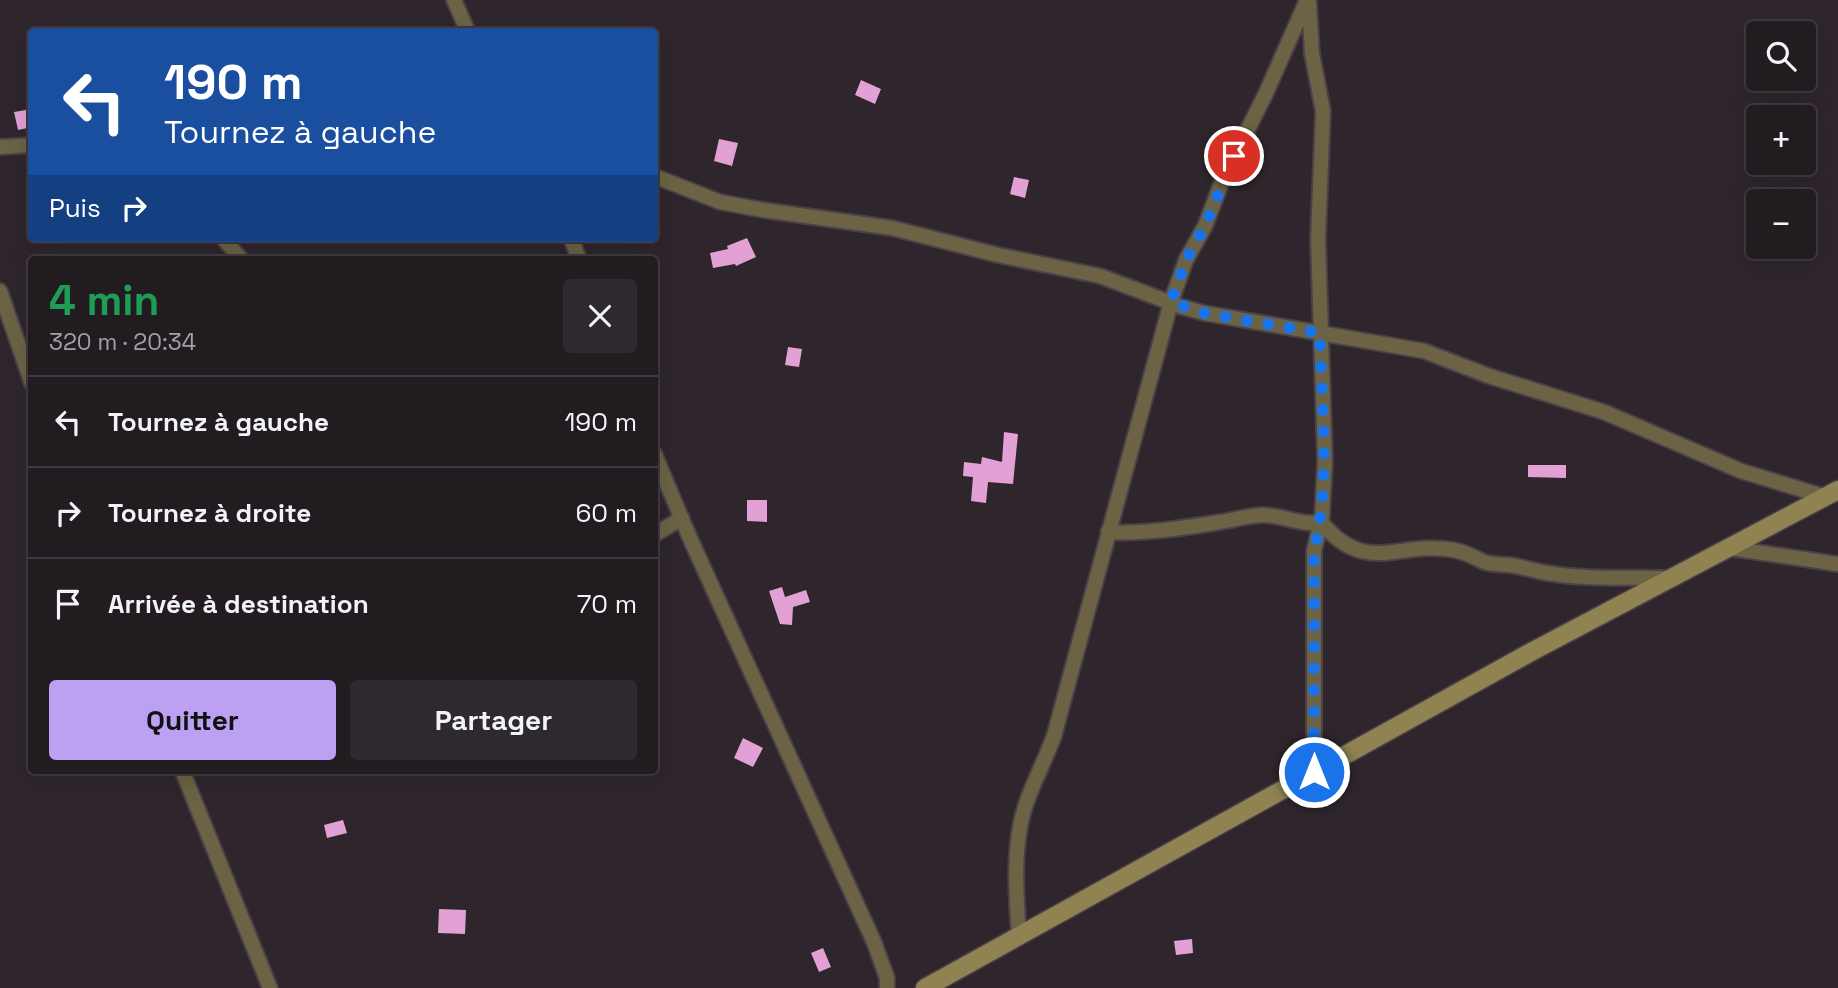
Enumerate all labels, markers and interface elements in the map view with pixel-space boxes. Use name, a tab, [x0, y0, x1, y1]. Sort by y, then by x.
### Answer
map controls	[1746, 21, 1816, 259]
button: search	[1746, 21, 1816, 91]
text: 190 m	[164, 51, 302, 113]
icon: left	[49, 56, 140, 147]
button: +	[1746, 105, 1816, 175]
text: Tournez à gauche	[164, 112, 436, 152]
pin	[1204, 126, 1264, 186]
icon: arrive	[1215, 137, 1253, 175]
icon: right	[115, 189, 153, 227]
button: −	[1746, 189, 1816, 259]
text: Puis	[49, 191, 101, 225]
text: 4 min	[49, 274, 159, 327]
button: close	[563, 279, 637, 353]
text: 320 m · 20:34	[49, 327, 196, 357]
icon: left	[49, 403, 87, 441]
text: Tournez à gauche	[108, 405, 329, 439]
text: 190 m	[565, 405, 637, 439]
icon: right	[49, 494, 87, 532]
text: Tournez à droite	[108, 496, 311, 530]
text: 60 m	[575, 496, 637, 530]
icon: arrive	[49, 585, 87, 623]
text: Arrivée à destination	[108, 587, 369, 621]
text: 70 m	[577, 587, 637, 621]
button: Quitter	[49, 680, 336, 760]
button: Partager	[350, 680, 637, 760]
position arrow	[1277, 735, 1351, 809]

